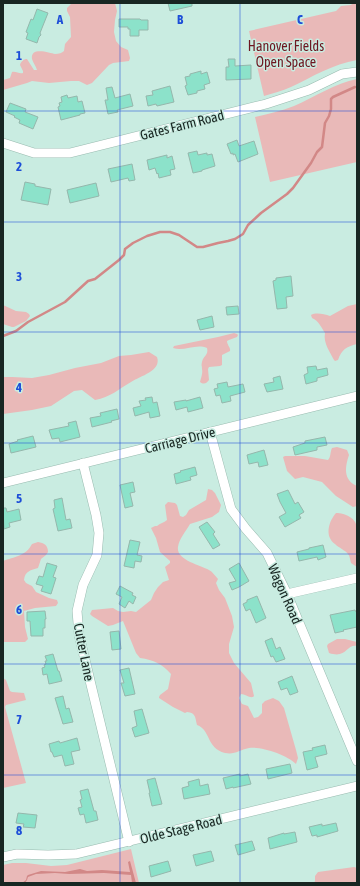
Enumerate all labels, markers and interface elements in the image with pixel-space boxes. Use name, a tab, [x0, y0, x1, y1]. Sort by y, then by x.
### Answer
text: A	[56, 12, 64, 27]
text: B	[177, 12, 184, 27]
text: C	[297, 12, 303, 27]
park label: Hanover Fields Open Space	[248, 38, 324, 70]
text: 1	[16, 48, 22, 63]
street label: Gates Farm Road	[138, 107, 226, 143]
text: 2	[16, 159, 22, 174]
text: 3	[16, 269, 22, 284]
text: 4	[15, 380, 22, 395]
street label: Carriage Drive	[143, 424, 217, 456]
text: 5	[16, 491, 22, 506]
street label: Wagon Road	[265, 562, 305, 626]
text: 6	[16, 602, 22, 617]
street label: Cutter Lane	[71, 622, 97, 682]
text: 7	[16, 712, 22, 727]
street label: Olde Stage Road	[138, 811, 224, 847]
text: 8	[16, 823, 22, 838]

